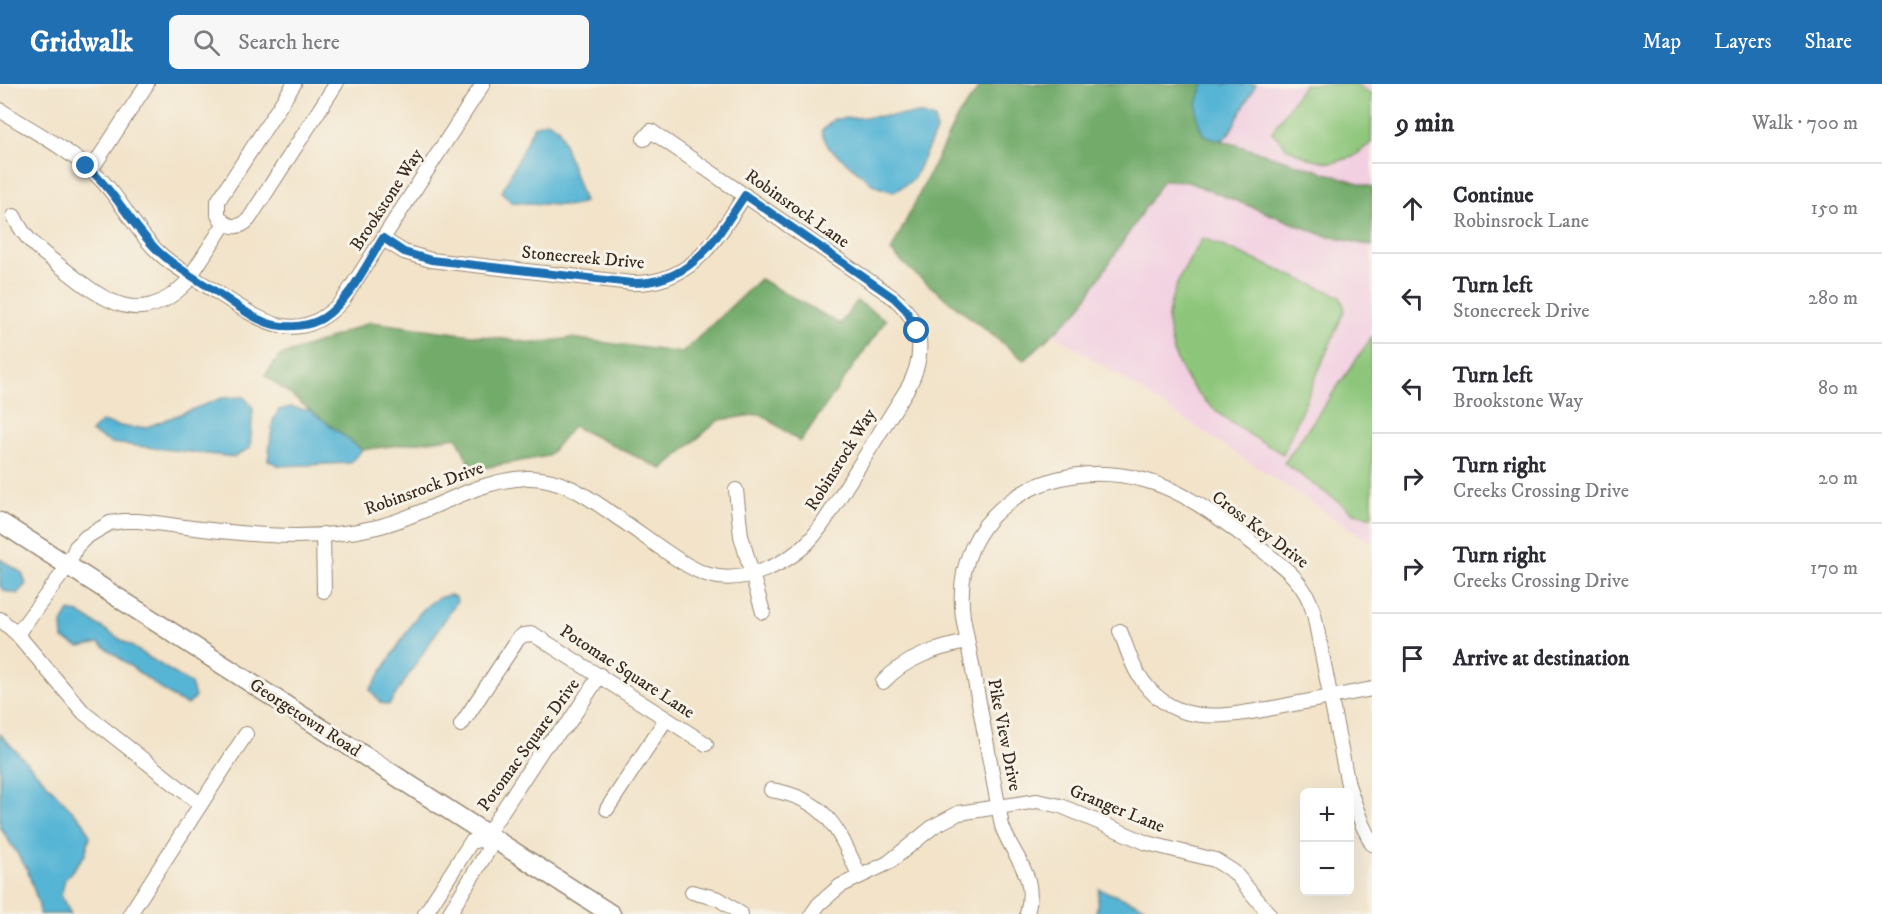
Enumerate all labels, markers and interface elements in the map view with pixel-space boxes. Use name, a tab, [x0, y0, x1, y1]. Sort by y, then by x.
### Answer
search box	[169, 15, 589, 69]
text: Gridwalk	[30, 25, 133, 60]
icon: search	[190, 26, 223, 59]
text: Search here	[238, 29, 340, 56]
text: Map	[1642, 29, 1681, 55]
text: Layers	[1714, 29, 1772, 55]
text: Share	[1805, 29, 1852, 55]
text: 9 min	[1396, 107, 1454, 140]
text: Walk · 700 m	[1752, 111, 1858, 136]
street label: Brookstone Way	[346, 145, 428, 255]
route end	[72, 152, 98, 178]
street label: Robinsrock Lane	[741, 165, 853, 253]
text: Continue	[1453, 182, 1534, 209]
icon: ahead	[1396, 192, 1429, 225]
text: 150 m	[1811, 196, 1858, 221]
text: Robinsrock Lane	[1453, 209, 1589, 234]
street label: Stonecreek Drive	[521, 242, 645, 274]
text: Turn left	[1453, 272, 1533, 299]
icon: left	[1396, 282, 1429, 315]
text: 280 m	[1808, 286, 1858, 311]
text: Stonecreek Drive	[1453, 299, 1590, 324]
route start	[903, 317, 929, 343]
text: Turn left	[1453, 362, 1533, 389]
icon: left	[1396, 372, 1429, 405]
text: 80 m	[1818, 376, 1858, 401]
text: Brookstone Way	[1453, 389, 1583, 414]
street label: Robinsrock Way	[801, 404, 881, 515]
text: Turn right	[1453, 452, 1546, 479]
street label: Robinsrock Drive	[361, 457, 487, 521]
icon: right	[1396, 462, 1429, 495]
text: 20 m	[1818, 466, 1858, 491]
text: Creeks Crossing Drive	[1453, 479, 1629, 504]
street label: Cross Key Drive	[1207, 486, 1313, 574]
text: Turn right	[1453, 542, 1546, 569]
icon: right	[1396, 552, 1429, 585]
text: 170 m	[1810, 556, 1858, 581]
text: Creeks Crossing Drive	[1453, 569, 1629, 594]
street label: Potomac Square Lane	[555, 620, 699, 724]
icon: arrive	[1396, 642, 1429, 675]
text: Arrive at destination	[1453, 645, 1630, 672]
street label: Georgetown Road	[245, 674, 365, 762]
street label: Potomac Square Drive	[473, 674, 585, 816]
street label: Pike View Drive	[982, 677, 1026, 793]
street label: Granger Lane	[1066, 780, 1168, 838]
map controls	[1300, 788, 1354, 896]
button: +	[1300, 788, 1354, 842]
button: −	[1300, 842, 1354, 896]

